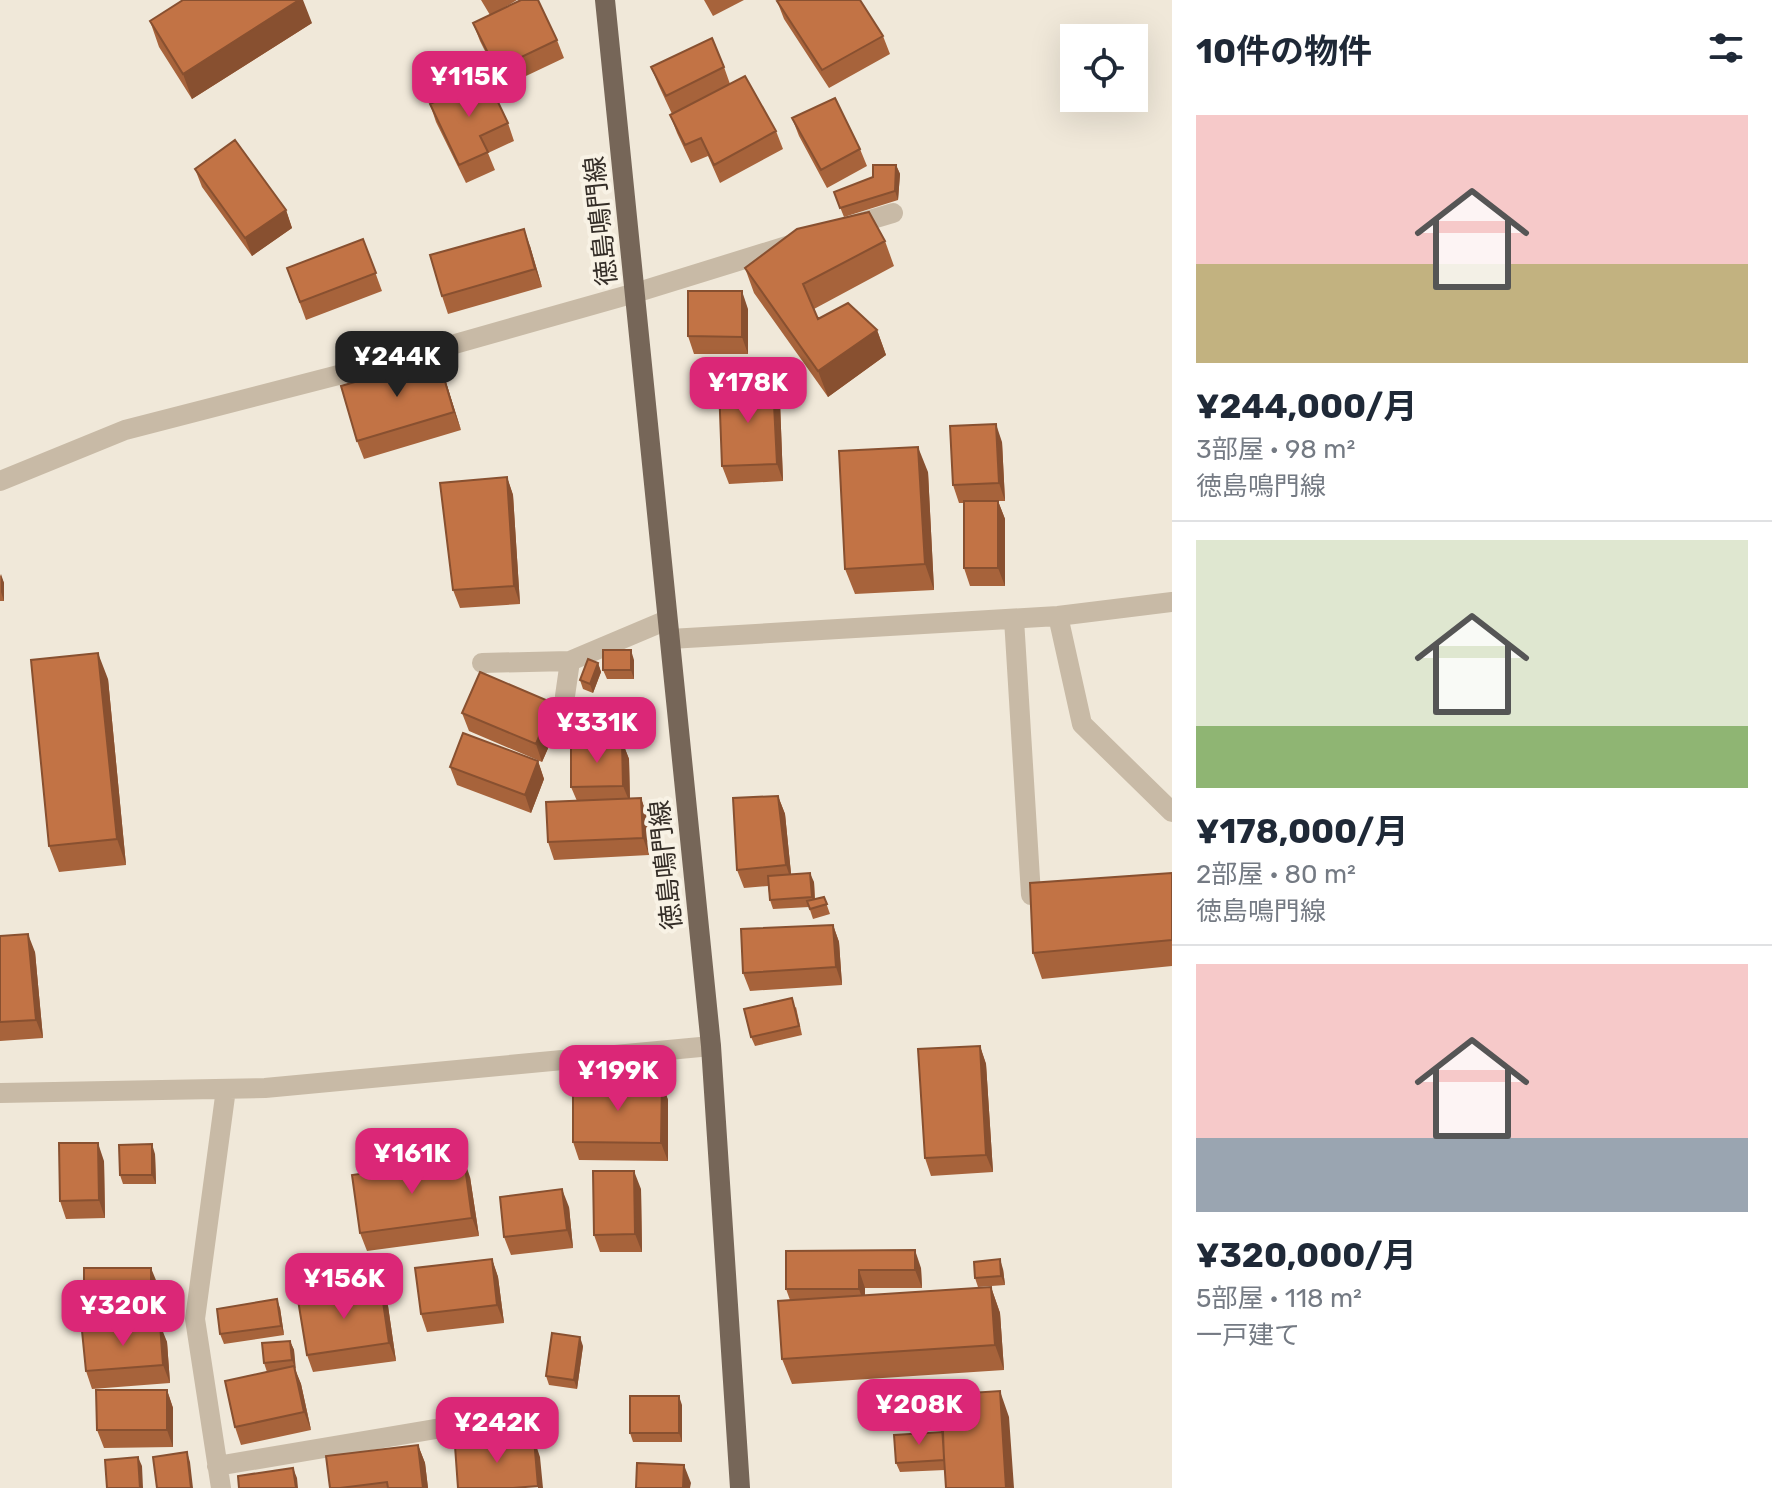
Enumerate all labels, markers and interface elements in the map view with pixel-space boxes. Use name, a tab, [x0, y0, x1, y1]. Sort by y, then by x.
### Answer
map controls	[1060, 24, 1148, 112]
button: locate	[1060, 24, 1148, 112]
icon: filters	[1704, 26, 1748, 70]
text: 10件の物件	[1196, 31, 1372, 72]
pin: ¥115K	[413, 51, 525, 119]
text: ¥115K	[430, 61, 508, 92]
street label: 徳島鳴門線	[579, 155, 623, 287]
icon: home	[1400, 167, 1544, 311]
pin: ¥244K	[341, 331, 453, 399]
text: ¥244K	[353, 341, 441, 372]
pin: ¥178K	[692, 357, 804, 425]
text: ¥178K	[708, 367, 788, 398]
text: ¥244,000/月	[1196, 386, 1417, 427]
text: 3部屋 · 98 m²	[1196, 434, 1355, 465]
text: 徳島鳴門線	[1196, 471, 1326, 502]
icon: home	[1400, 592, 1544, 736]
pin: ¥331K	[541, 697, 653, 765]
text: ¥331K	[556, 707, 638, 738]
street label: 徳島鳴門線	[644, 799, 688, 931]
text: ¥178,000/月	[1196, 811, 1409, 852]
text: 2部屋 · 80 m²	[1196, 859, 1356, 890]
text: 徳島鳴門線	[1196, 896, 1326, 927]
icon: home	[1400, 1016, 1544, 1160]
pin: ¥199K	[562, 1045, 674, 1113]
text: ¥199K	[577, 1055, 659, 1086]
pin: ¥161K	[356, 1128, 468, 1196]
text: ¥161K	[373, 1138, 451, 1169]
text: ¥320,000/月	[1196, 1235, 1417, 1276]
pin: ¥156K	[288, 1253, 400, 1321]
text: ¥156K	[303, 1263, 385, 1294]
pin: ¥320K	[67, 1280, 179, 1348]
text: 5部屋 · 118 m²	[1196, 1283, 1362, 1314]
text: ¥320K	[80, 1290, 166, 1321]
text: 一戸建て	[1196, 1320, 1300, 1351]
pin: ¥208K	[863, 1379, 975, 1447]
text: ¥208K	[875, 1389, 963, 1420]
pin: ¥242K	[441, 1397, 553, 1465]
text: ¥242K	[454, 1407, 540, 1438]

